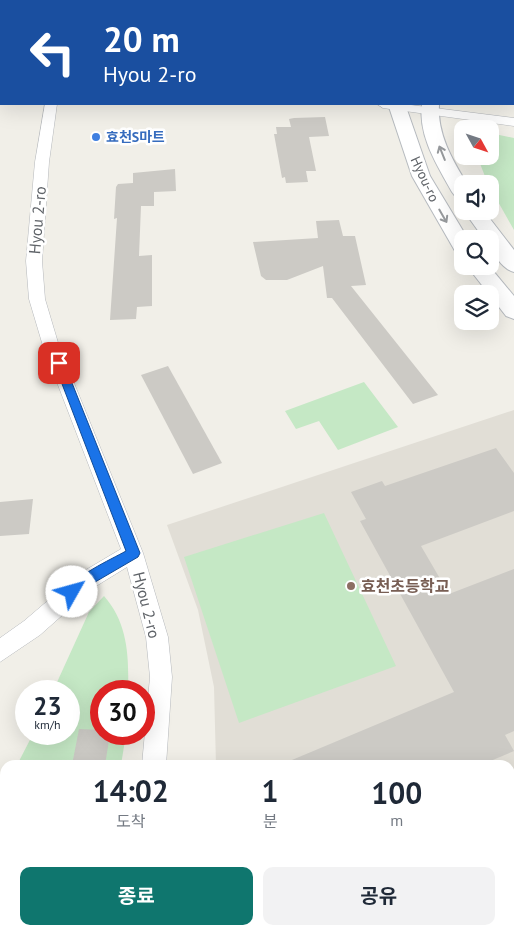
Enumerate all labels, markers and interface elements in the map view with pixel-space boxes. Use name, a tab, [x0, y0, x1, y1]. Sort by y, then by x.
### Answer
text: 20 m	[103, 16, 180, 62]
icon: left	[20, 20, 85, 85]
text: Hyou 2-ro	[103, 60, 197, 88]
north arrow	[454, 120, 499, 165]
map controls	[454, 120, 499, 330]
place label: 효천S마트	[106, 128, 165, 146]
marker: 효천S마트	[90, 131, 102, 143]
one-way arrow	[437, 146, 446, 161]
street label: Hyou-ro	[407, 153, 443, 205]
button: sound	[454, 175, 499, 220]
street label: Hyou 2-ro	[24, 185, 50, 255]
one-way arrow	[438, 208, 448, 223]
button: search	[454, 230, 499, 275]
button: layers	[454, 285, 499, 330]
pin	[38, 342, 80, 384]
icon: arrive	[45, 349, 73, 377]
position arrow	[45, 565, 97, 617]
street label: Hyou 2-ro	[129, 570, 165, 640]
place label: 효천초등학교	[361, 576, 450, 596]
marker: 효천초등학교	[345, 580, 357, 592]
speed limit sign: 30	[90, 680, 155, 745]
text: 23	[33, 690, 62, 722]
text: km/h	[34, 717, 61, 732]
text: 14:02	[93, 771, 169, 810]
text: 1	[262, 771, 279, 810]
text: 100	[371, 773, 422, 812]
text: m	[390, 810, 403, 830]
text: 도착	[116, 811, 145, 831]
text: 분	[263, 811, 277, 831]
button: 종료	[20, 867, 253, 925]
button: 공유	[263, 867, 495, 925]

